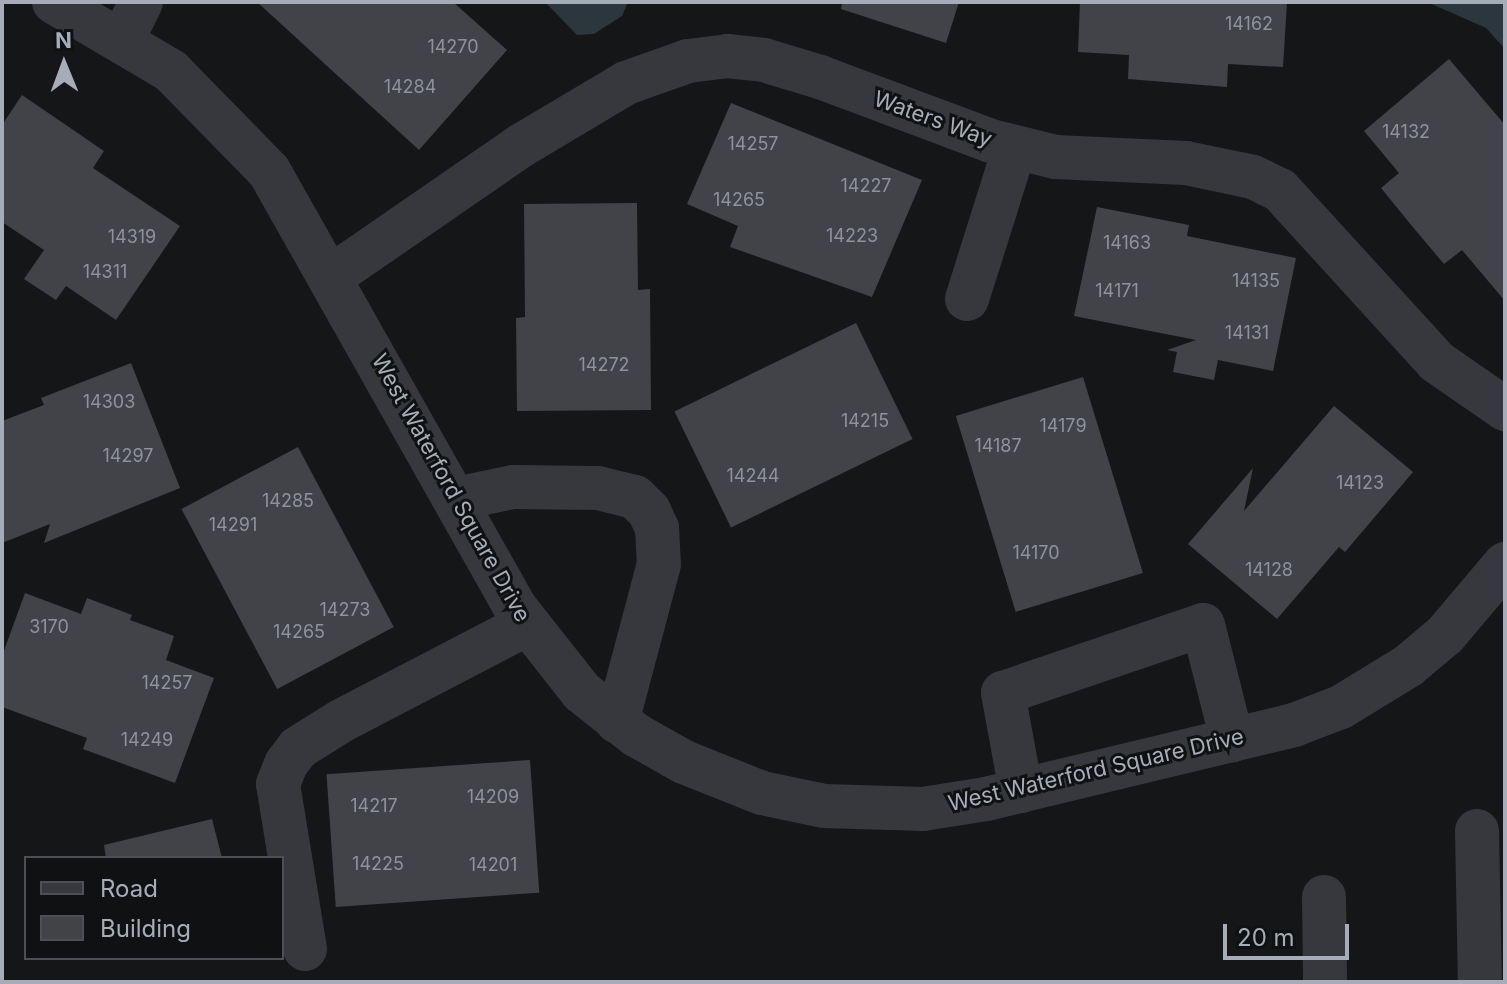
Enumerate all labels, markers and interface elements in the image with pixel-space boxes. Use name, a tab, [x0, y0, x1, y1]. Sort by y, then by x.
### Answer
house number: 14162	[1225, 13, 1273, 35]
north arrow	[24, 24, 104, 104]
text: N	[55, 27, 72, 53]
house number: 14270	[427, 36, 479, 58]
house number: 14284	[384, 76, 436, 98]
street label: Waters Way	[870, 85, 996, 153]
house number: 14132	[1382, 121, 1430, 143]
house number: 14257	[727, 133, 779, 155]
house number: 14227	[840, 175, 892, 197]
house number: 14265	[713, 189, 765, 211]
house number: 14223	[826, 225, 878, 247]
house number: 14319	[108, 226, 156, 248]
house number: 14163	[1103, 232, 1151, 254]
house number: 14311	[83, 261, 127, 283]
house number: 14135	[1232, 270, 1280, 292]
house number: 14171	[1095, 280, 1139, 302]
house number: 14131	[1225, 322, 1269, 344]
street label: West Waterford Square Drive	[366, 349, 536, 627]
house number: 14272	[578, 354, 630, 376]
house number: 14303	[83, 391, 135, 413]
house number: 14215	[841, 410, 889, 432]
house number: 14179	[1039, 415, 1087, 437]
house number: 14187	[974, 435, 1022, 457]
house number: 14297	[103, 445, 153, 467]
house number: 14244	[727, 465, 779, 487]
house number: 14123	[1336, 472, 1384, 494]
house number: 14285	[262, 490, 314, 512]
house number: 14291	[209, 514, 257, 536]
house number: 14170	[1012, 542, 1060, 564]
house number: 14128	[1245, 559, 1293, 581]
house number: 14273	[320, 599, 370, 621]
house number: 3170	[29, 616, 69, 638]
house number: 14265	[273, 621, 325, 643]
house number: 14257	[141, 672, 193, 694]
street label: West Waterford Square Drive	[946, 723, 1246, 817]
house number: 14249	[121, 729, 173, 751]
house number: 14209	[467, 786, 519, 808]
house number: 14217	[350, 795, 398, 817]
house number: 14225	[352, 853, 404, 875]
house number: 14201	[469, 854, 517, 876]
legend	[24, 856, 284, 960]
text: Road	[100, 874, 158, 903]
scale bar	[1227, 908, 1353, 958]
text: Building	[100, 914, 191, 943]
text: 20 m	[1237, 923, 1295, 952]

